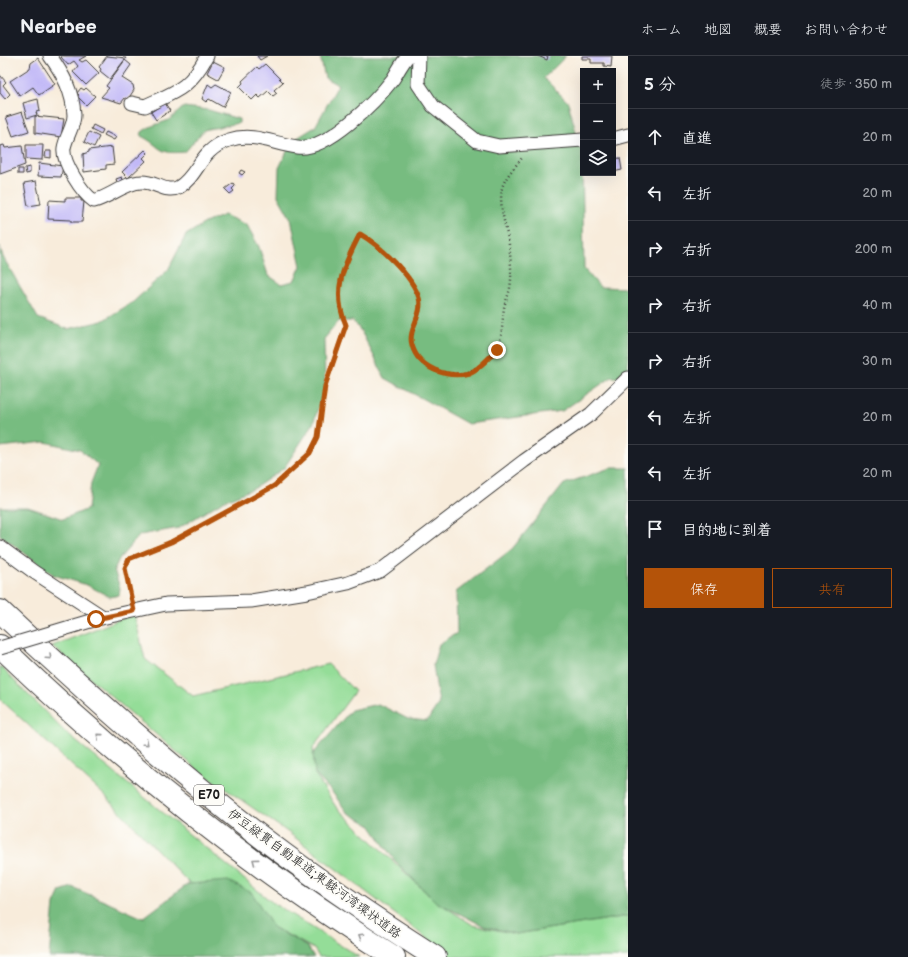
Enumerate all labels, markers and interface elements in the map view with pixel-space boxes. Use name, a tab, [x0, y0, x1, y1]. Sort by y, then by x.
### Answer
text: Nearbee	[20, 16, 97, 39]
text: ホーム	[641, 21, 682, 38]
text: 地図	[704, 21, 732, 38]
text: 概要	[754, 21, 782, 38]
text: お問い合わせ	[804, 21, 888, 38]
map controls	[580, 68, 616, 176]
button: +	[580, 68, 616, 104]
text: 5 分	[644, 75, 675, 95]
text: 徒歩 · 350 m	[820, 76, 892, 92]
button: −	[580, 104, 616, 140]
icon: ahead	[644, 126, 666, 148]
text: 直進	[682, 129, 712, 148]
text: 20 m	[862, 129, 892, 145]
button: layers	[580, 140, 616, 176]
icon: left	[644, 182, 666, 204]
text: 左折	[682, 185, 712, 204]
text: 20 m	[862, 185, 892, 201]
icon: right	[644, 238, 666, 260]
text: 右折	[682, 241, 712, 260]
text: 200 m	[855, 241, 892, 257]
icon: right	[644, 294, 666, 316]
text: 右折	[682, 297, 712, 316]
text: 40 m	[862, 297, 892, 313]
route end	[488, 341, 506, 359]
icon: right	[644, 350, 666, 372]
text: 右折	[682, 353, 712, 372]
text: 30 m	[862, 353, 892, 369]
icon: left	[644, 406, 666, 428]
text: 左折	[682, 409, 712, 428]
text: 20 m	[862, 409, 892, 425]
icon: left	[644, 462, 666, 484]
text: 左折	[682, 465, 712, 484]
text: 20 m	[862, 465, 892, 481]
icon: arrive	[644, 518, 666, 540]
text: 目的地に到着	[682, 521, 772, 540]
button: 保存	[644, 568, 764, 608]
button: 共有	[772, 568, 892, 608]
route start	[87, 610, 105, 628]
one-way arrow	[44, 652, 51, 659]
one-way arrow	[96, 734, 103, 741]
one-way arrow	[141, 738, 149, 746]
road number: E70	[194, 785, 224, 805]
street label: 伊豆縦貫自動車道;東駿河湾環状道路	[224, 805, 404, 942]
one-way arrow	[252, 859, 259, 866]
one-way arrow	[358, 933, 365, 941]

